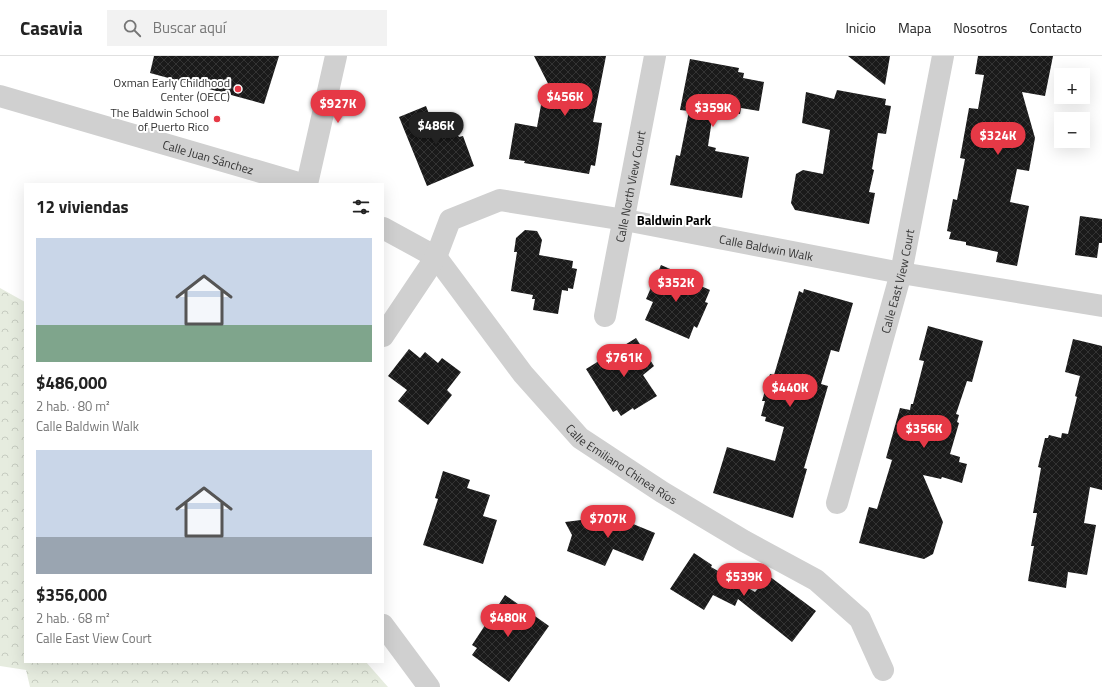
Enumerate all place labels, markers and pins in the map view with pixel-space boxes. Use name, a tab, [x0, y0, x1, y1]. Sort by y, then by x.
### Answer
place label: Oxman Early Childhood Center (OECC)	[113, 73, 230, 106]
pin: $456K	[537, 83, 593, 117]
marker: Oxman Early Childhood Center (OECC)	[233, 84, 243, 94]
pin: $927K	[310, 90, 366, 124]
pin: $359K	[685, 94, 741, 128]
place label: The Baldwin School of Puerto Rico	[111, 103, 209, 136]
pin: $486K	[408, 112, 464, 146]
marker: The Baldwin School of Puerto Rico	[212, 114, 222, 124]
pin: $324K	[970, 122, 1026, 156]
pin: $352K	[648, 269, 704, 303]
pin: $761K	[596, 344, 652, 378]
pin: $440K	[762, 374, 818, 408]
pin: $356K	[896, 415, 952, 449]
pin: $707K	[580, 505, 636, 539]
pin: $539K	[716, 563, 772, 597]
pin: $480K	[480, 604, 536, 638]

